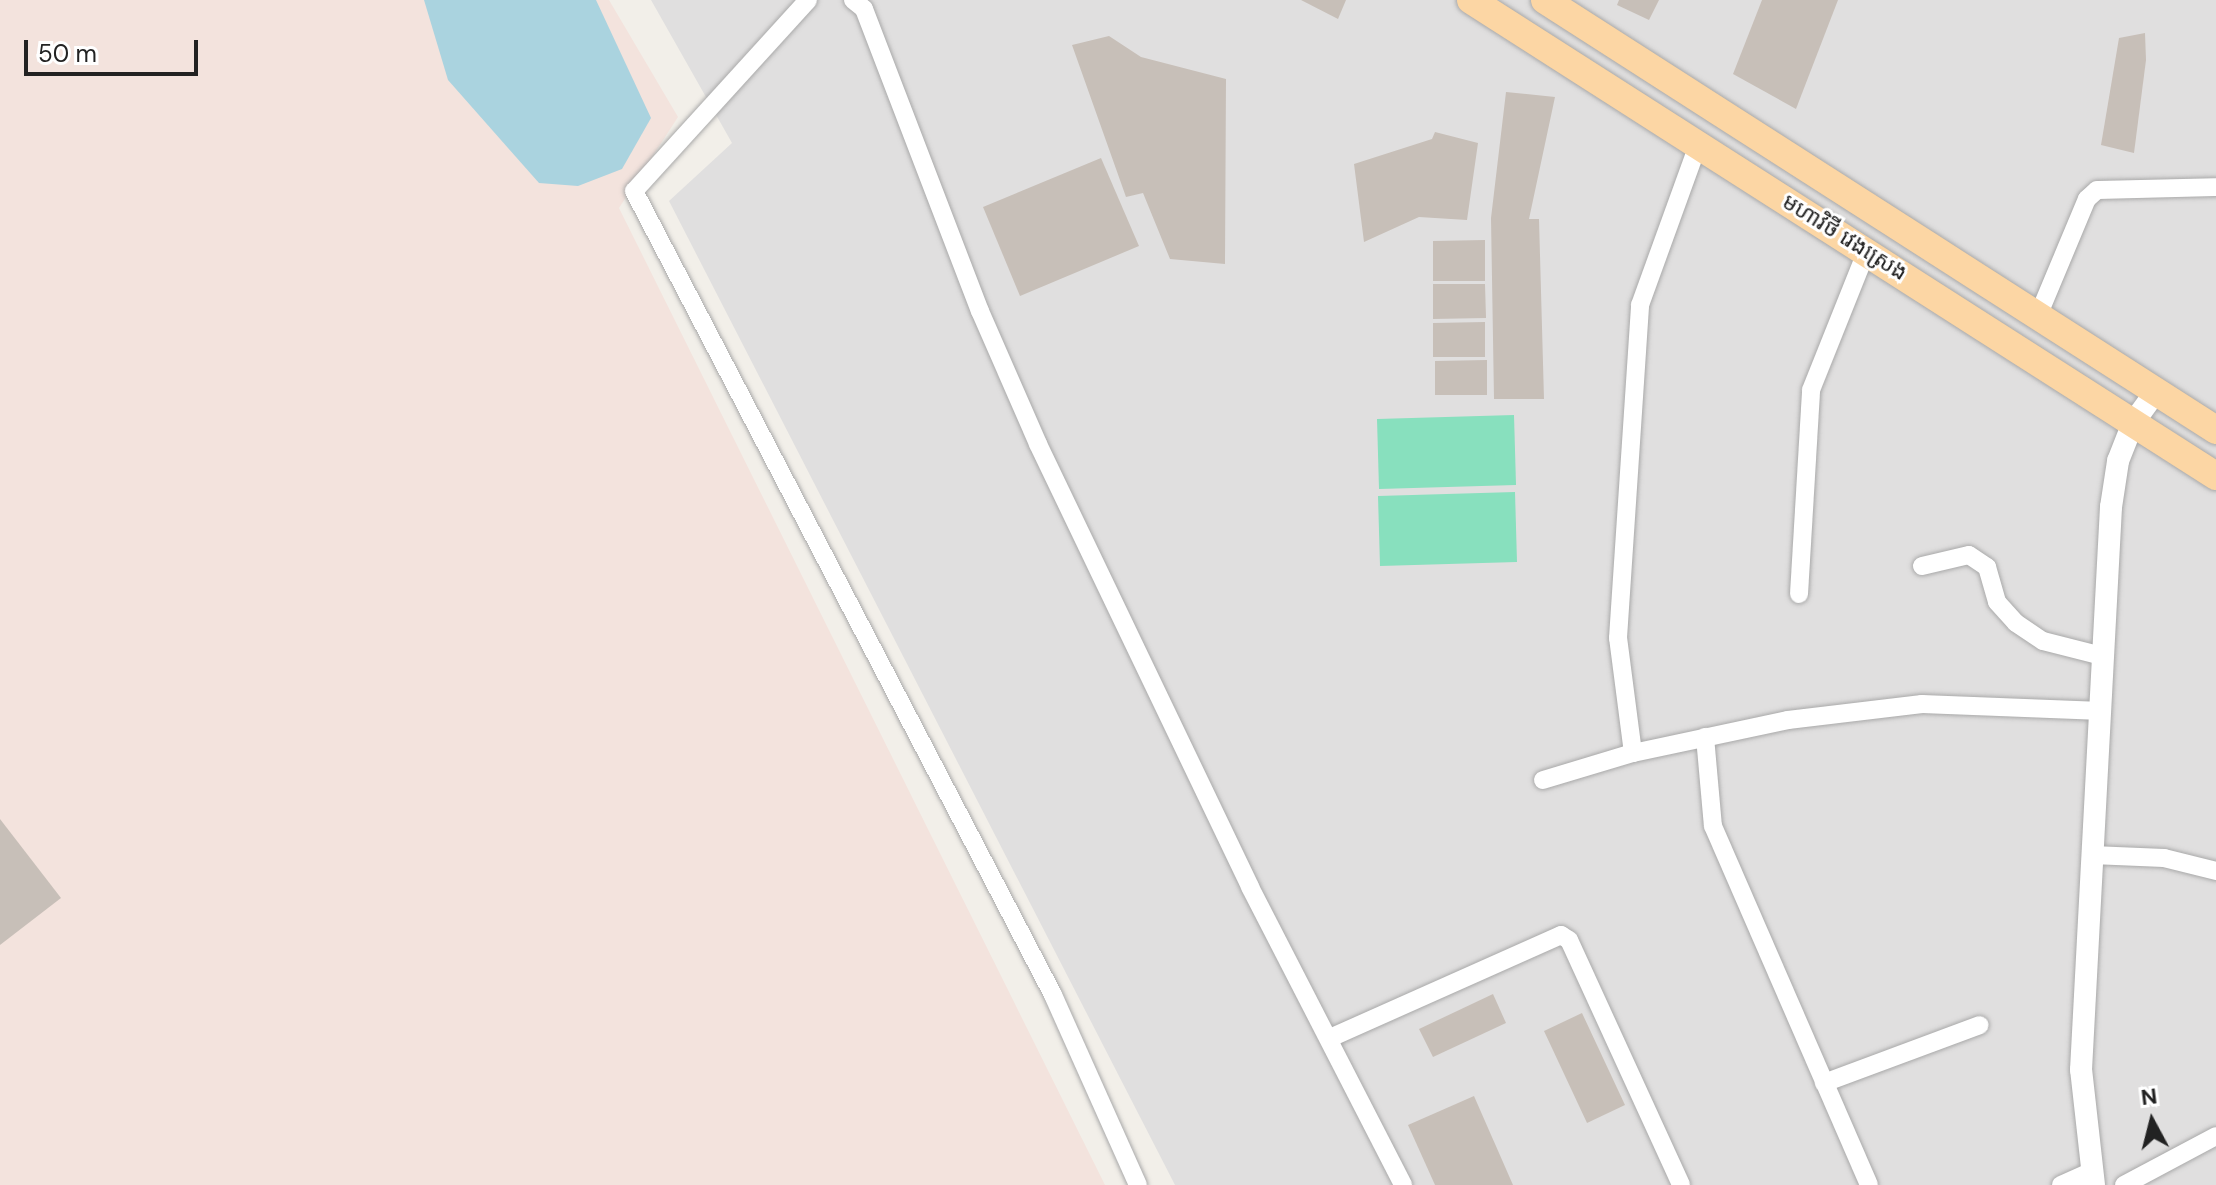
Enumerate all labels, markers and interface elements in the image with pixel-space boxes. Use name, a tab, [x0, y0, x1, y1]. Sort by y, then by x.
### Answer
scale bar	[28, 24, 202, 74]
text: 50 m	[38, 38, 97, 69]
street label: មហាវិថី វេងស្រេង	[1778, 188, 1912, 286]
north arrow	[2112, 1081, 2192, 1161]
text: N	[2139, 1081, 2159, 1112]

